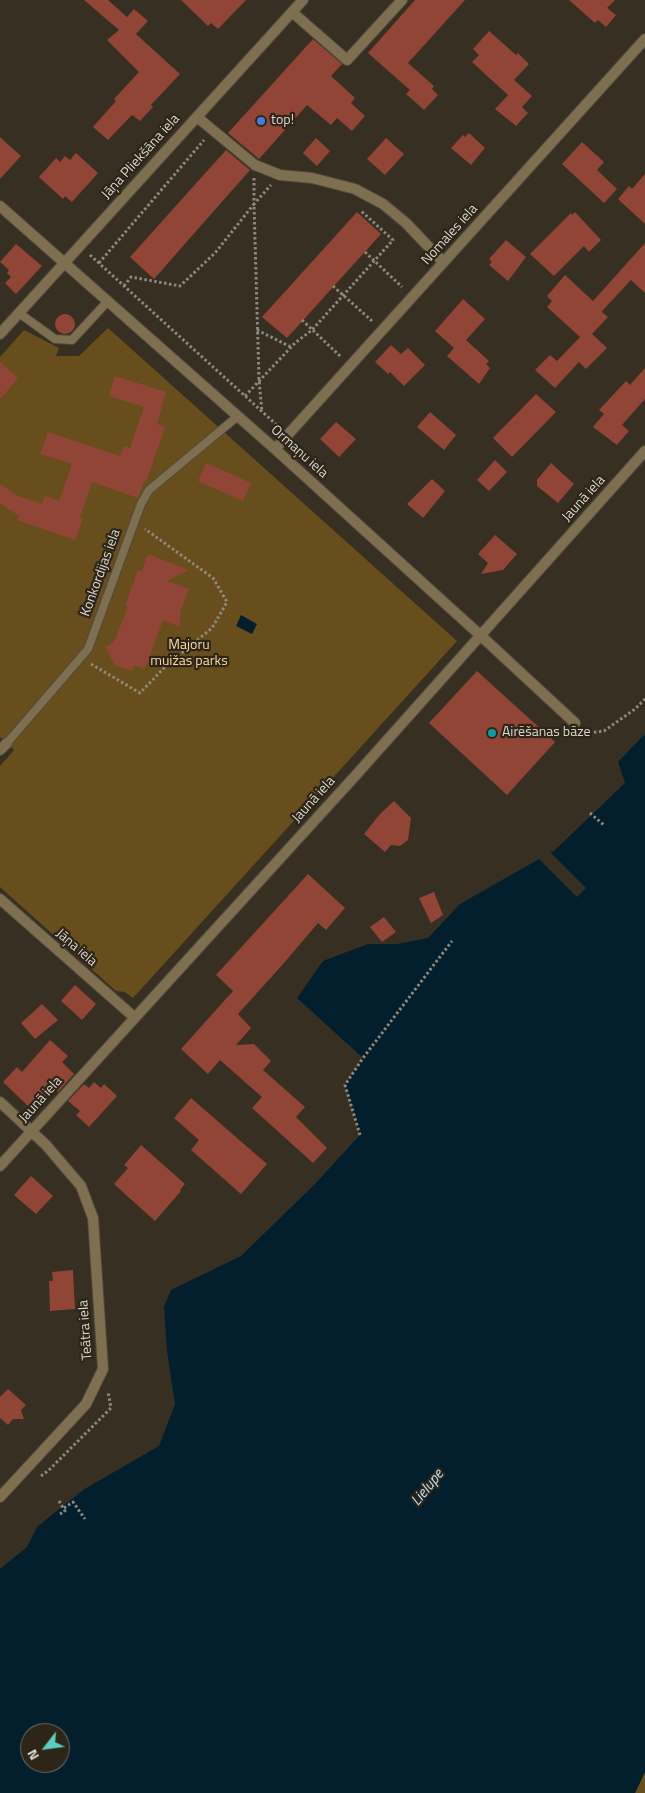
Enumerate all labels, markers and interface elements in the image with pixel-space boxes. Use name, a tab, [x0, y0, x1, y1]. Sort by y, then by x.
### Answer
street label: Jāņa Pliekšāna iela	[98, 111, 184, 203]
place label: top!	[271, 113, 294, 129]
marker: top!	[255, 115, 267, 127]
street label: Nomales iela	[418, 201, 482, 269]
street label: Ormaņu iela	[267, 422, 331, 482]
street label: Jaunā iela	[559, 472, 609, 526]
street label: Konkordijas iela	[77, 527, 125, 619]
park label: Majoru muižas parks	[150, 638, 228, 670]
place label: Airēšanas bāze	[502, 725, 591, 741]
marker: Airēšanas bāze	[486, 727, 498, 739]
street label: Jaunā iela	[289, 773, 339, 827]
street label: Jāņa iela	[52, 926, 100, 970]
street label: Jaunā iela	[16, 1073, 66, 1127]
street label: Teātra iela	[76, 1299, 96, 1361]
water label: Lielupe	[408, 1466, 448, 1510]
north arrow	[20, 1723, 70, 1773]
text: N	[21, 1746, 44, 1765]

